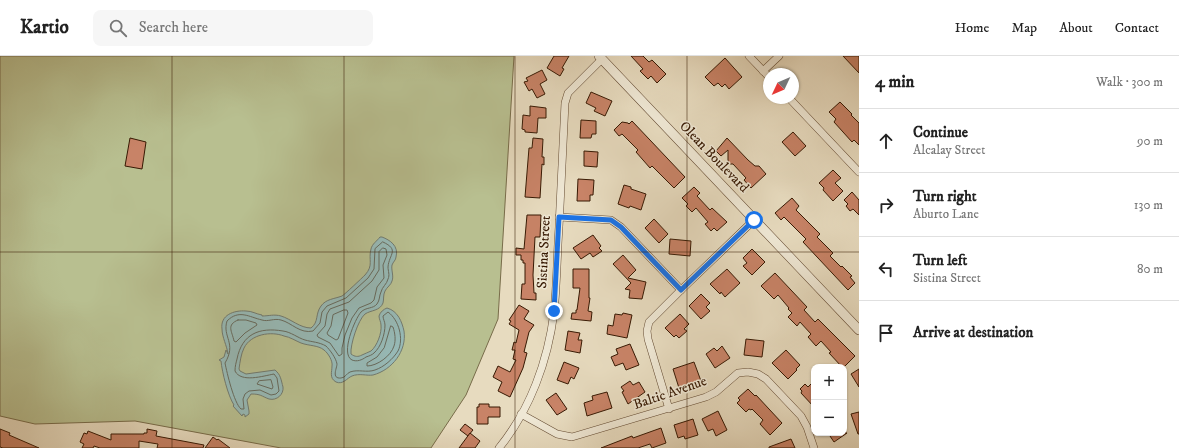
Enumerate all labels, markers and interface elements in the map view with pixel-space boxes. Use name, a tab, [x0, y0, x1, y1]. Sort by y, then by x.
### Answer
search box	[93, 10, 373, 46]
text: Kartio	[20, 16, 69, 39]
icon: search	[107, 17, 129, 39]
text: Search here	[139, 18, 208, 37]
text: Home	[955, 19, 989, 37]
text: Map	[1011, 19, 1037, 37]
text: About	[1059, 19, 1093, 37]
text: Contact	[1115, 19, 1159, 37]
north arrow	[763, 68, 799, 104]
text: 4 min	[875, 71, 914, 93]
text: Walk · 300 m	[1096, 74, 1163, 90]
street label: Olean Boulevard	[675, 117, 753, 197]
text: Continue	[913, 123, 968, 142]
icon: ahead	[875, 130, 897, 152]
text: 90 m	[1137, 133, 1163, 149]
text: Alcalay Street	[913, 142, 985, 158]
text: Turn right	[913, 187, 976, 206]
icon: right	[875, 194, 897, 216]
text: 130 m	[1134, 197, 1163, 213]
text: Aburto Lane	[913, 206, 979, 222]
route start	[745, 211, 763, 229]
street label: Sistina Street	[533, 215, 555, 289]
text: Turn left	[913, 251, 967, 270]
icon: left	[875, 258, 897, 280]
text: 80 m	[1137, 261, 1163, 277]
text: Sistina Street	[913, 270, 981, 286]
route end	[545, 302, 563, 320]
icon: arrive	[875, 322, 897, 344]
text: Arrive at destination	[913, 323, 1033, 342]
map controls	[811, 364, 847, 436]
button: +	[811, 364, 847, 400]
street label: Baltic Avenue	[631, 372, 709, 414]
button: −	[811, 400, 847, 436]

